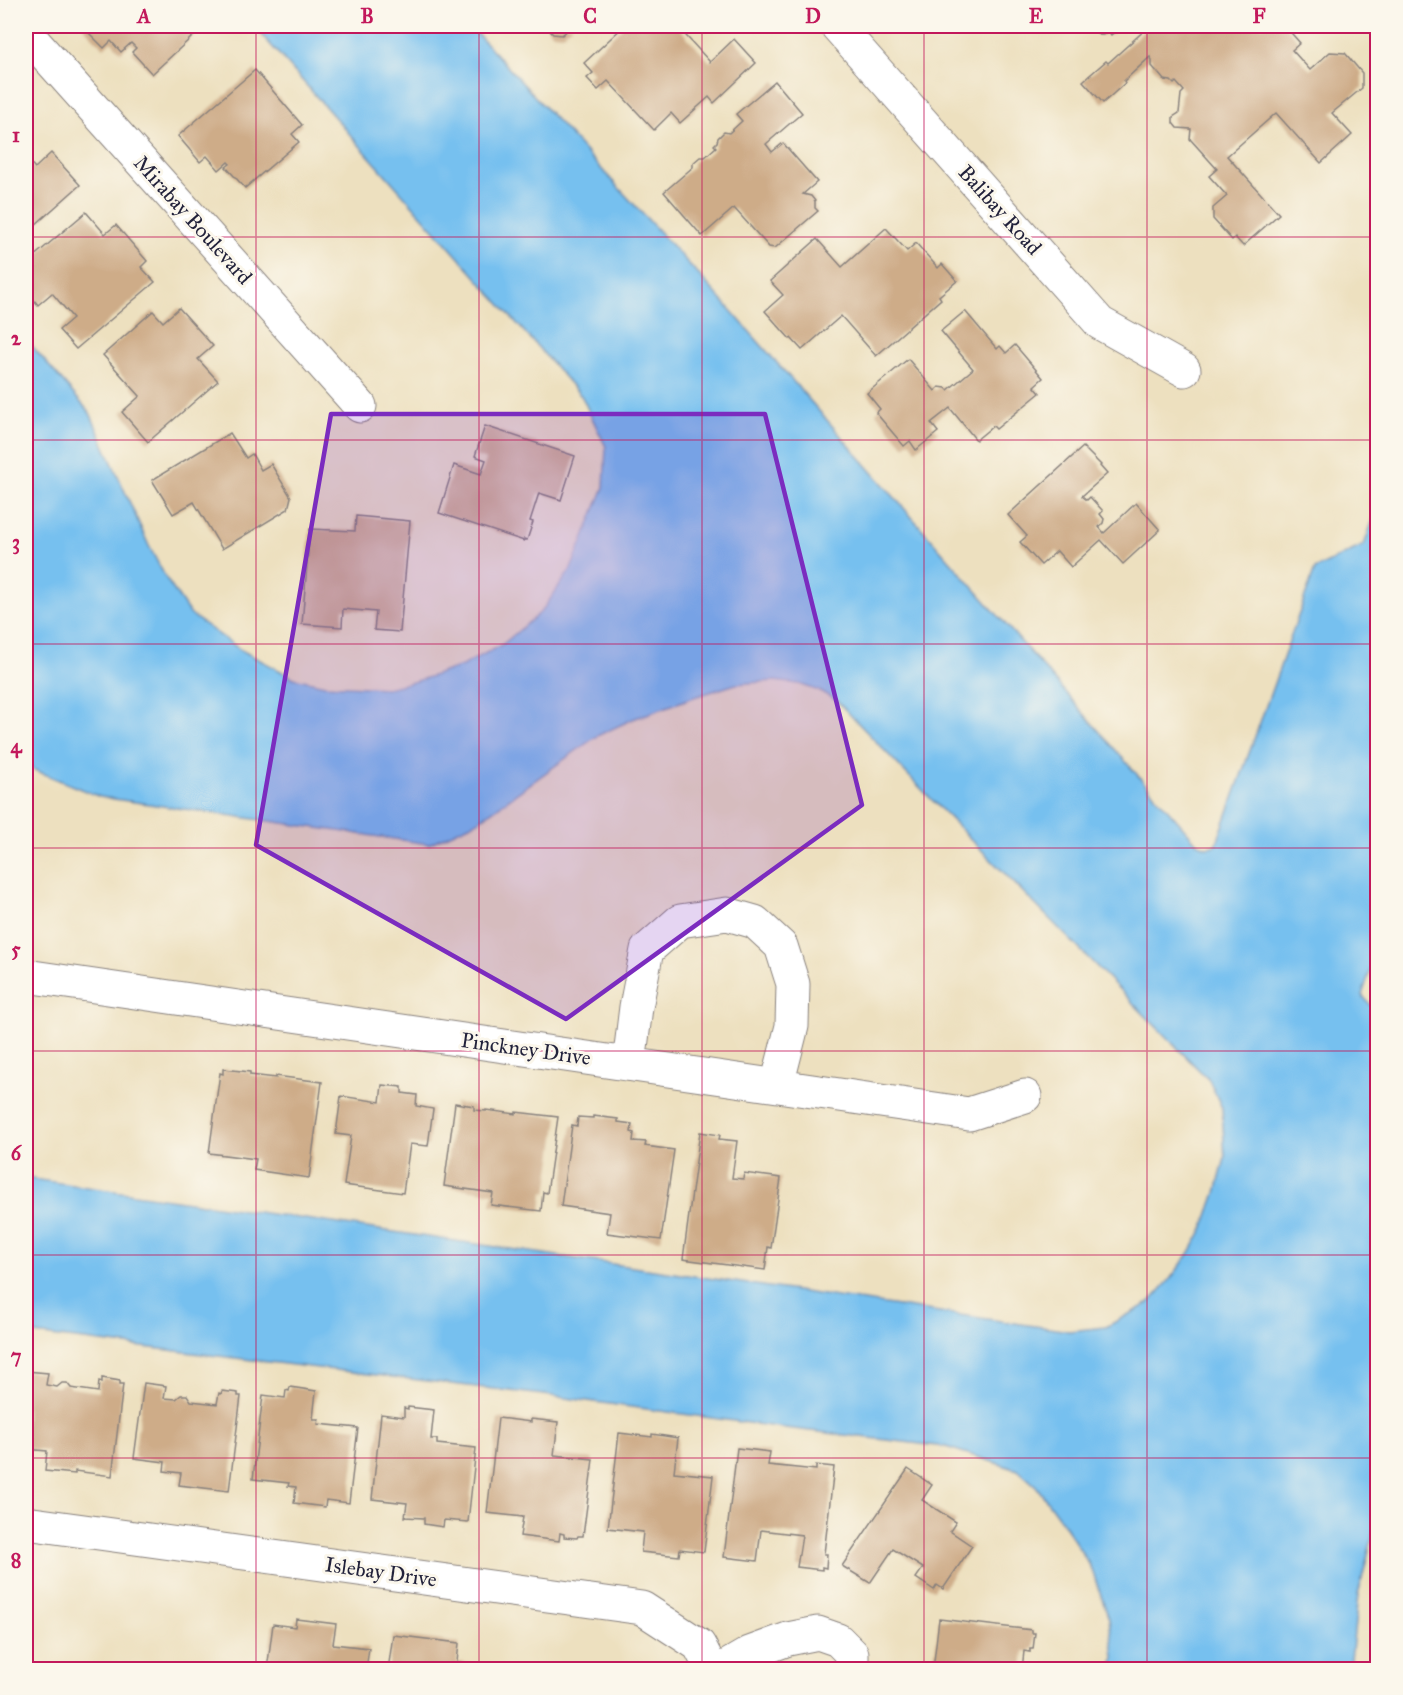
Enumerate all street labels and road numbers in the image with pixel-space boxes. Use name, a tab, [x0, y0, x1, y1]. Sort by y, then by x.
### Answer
street label: Mirabay Boulevard	[128, 150, 258, 290]
street label: Balibay Road	[953, 160, 1047, 261]
street label: Pinckney Drive	[459, 1027, 593, 1071]
street label: Islebay Drive	[323, 1551, 439, 1593]

